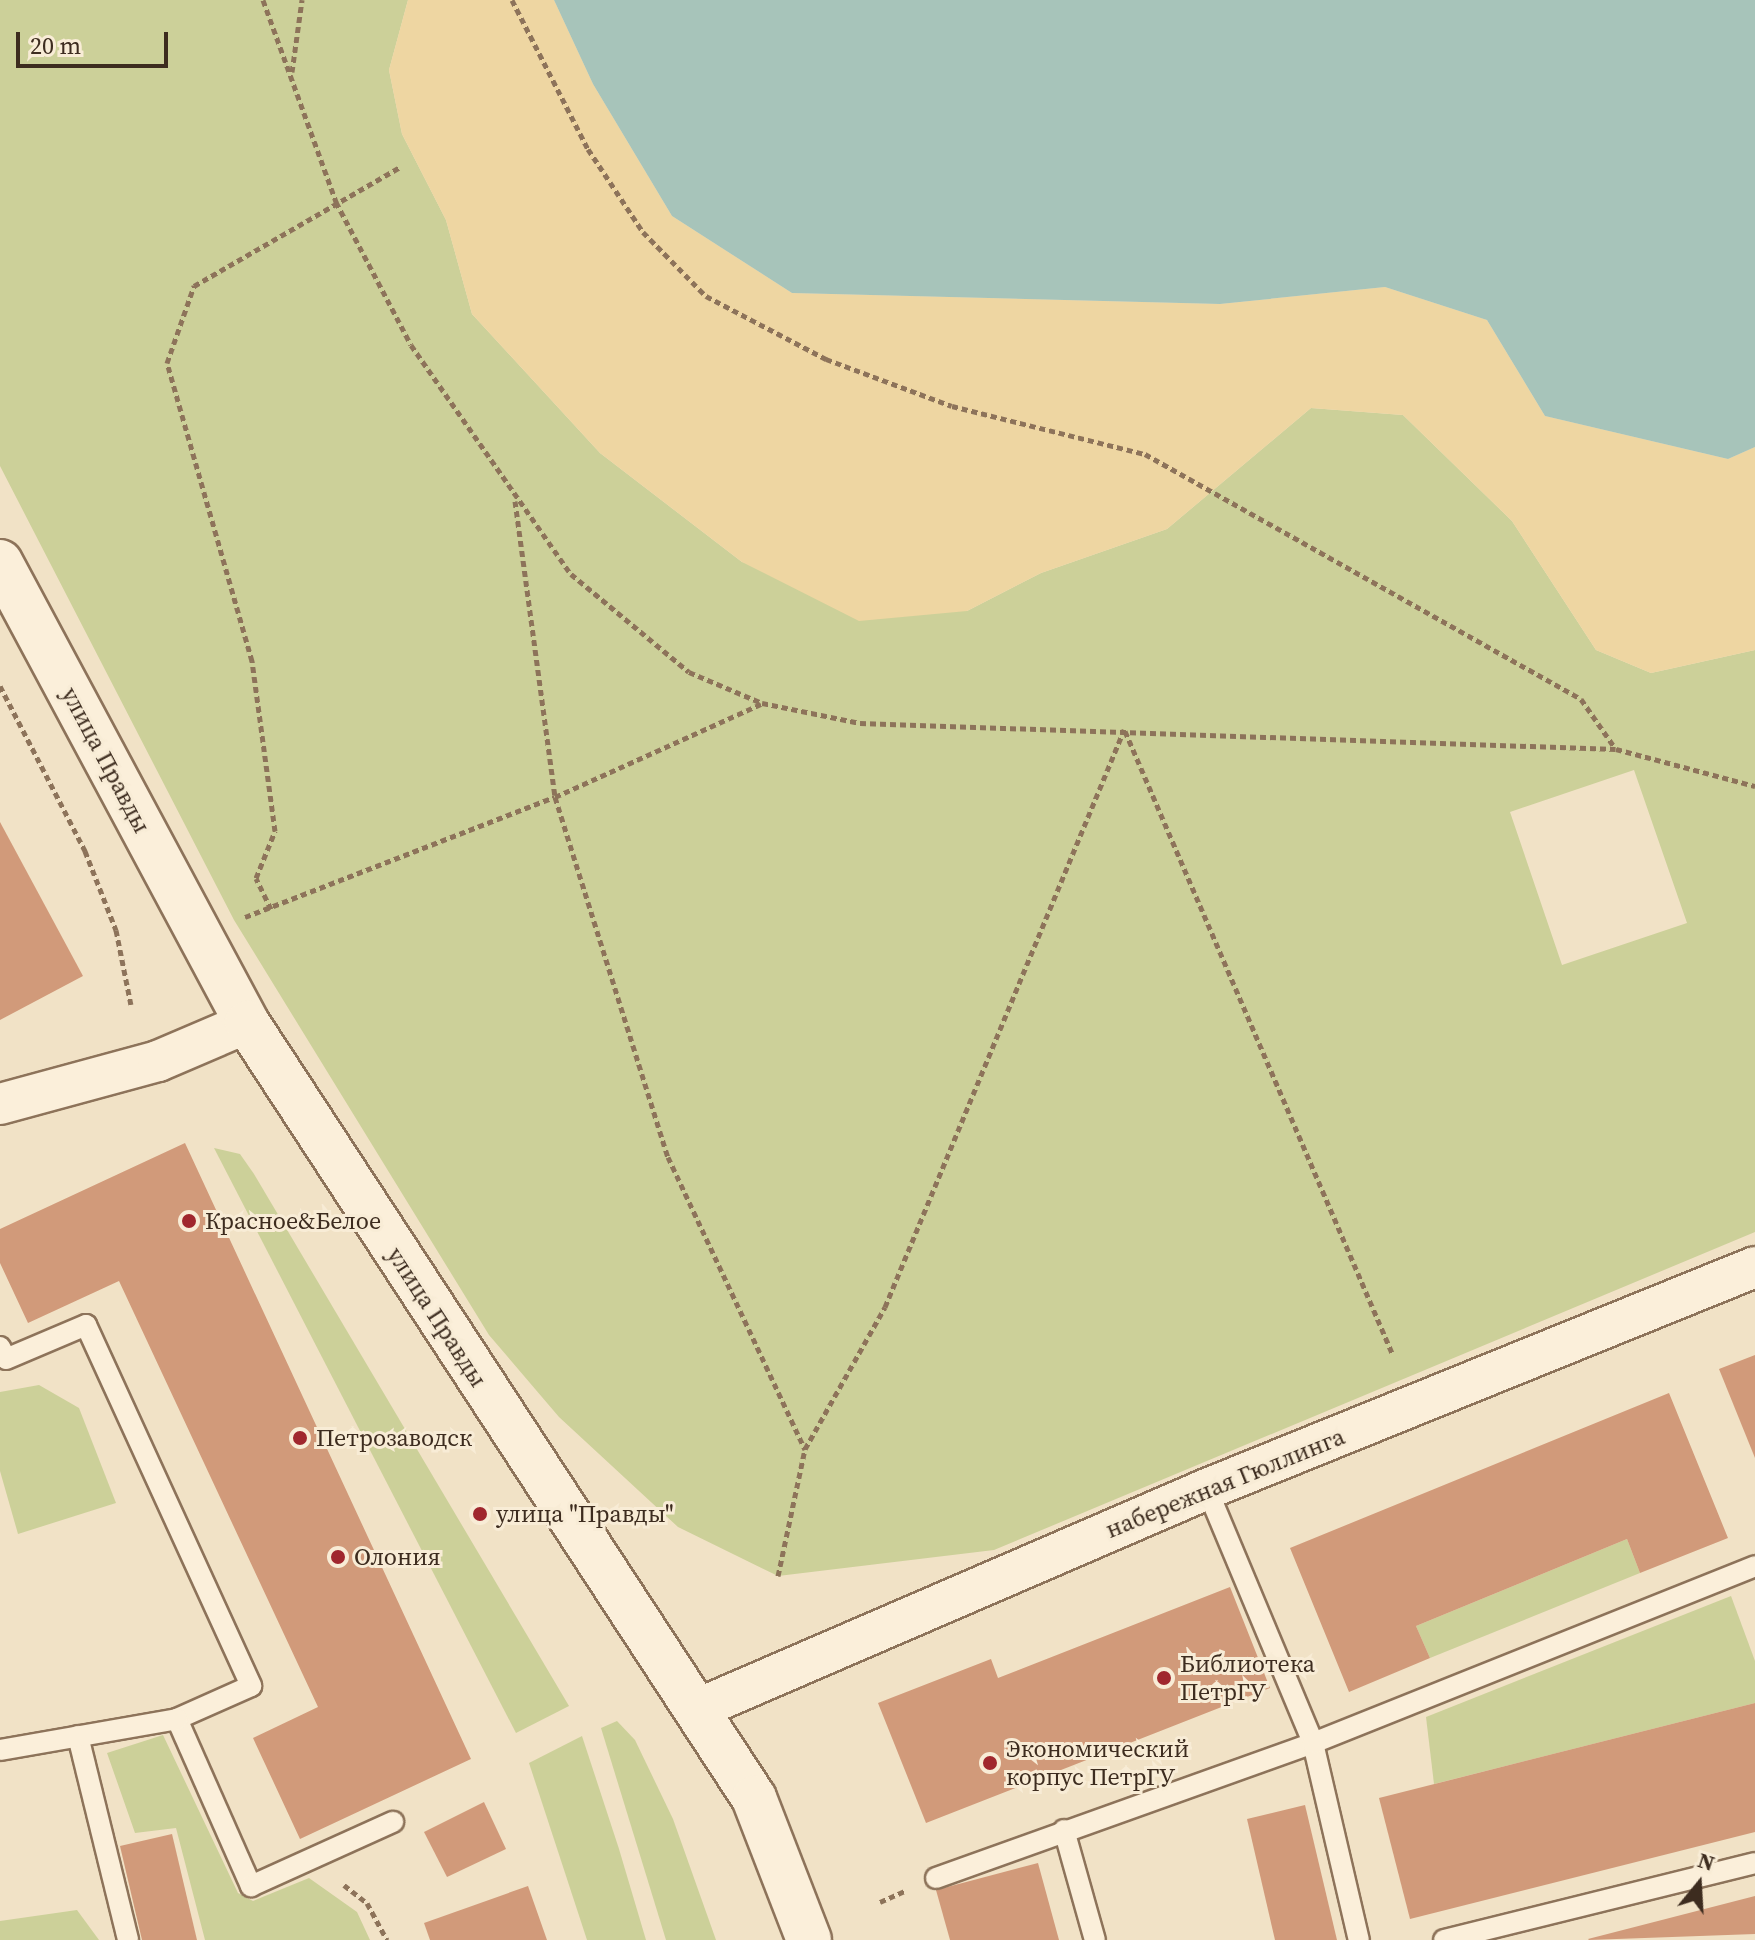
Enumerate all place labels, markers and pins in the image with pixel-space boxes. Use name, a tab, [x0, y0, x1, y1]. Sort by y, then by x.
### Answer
place label: Красное&Белое	[205, 1207, 381, 1235]
marker: Красное&Белое	[180, 1212, 198, 1230]
place label: Петрозаводск	[316, 1424, 472, 1452]
marker: Петрозаводск	[291, 1429, 309, 1447]
place label: улица "Правды"	[496, 1500, 673, 1528]
marker: улица "Правды"	[471, 1505, 489, 1523]
place label: Олония	[354, 1543, 440, 1571]
marker: Олония	[329, 1548, 347, 1566]
place label: Библиотека ПетрГУ	[1180, 1650, 1315, 1706]
marker: Библиотека ПетрГУ	[1155, 1669, 1173, 1687]
place label: Экономический корпус ПетрГУ	[1006, 1735, 1189, 1791]
marker: Экономический корпус ПетрГУ	[981, 1754, 999, 1772]

